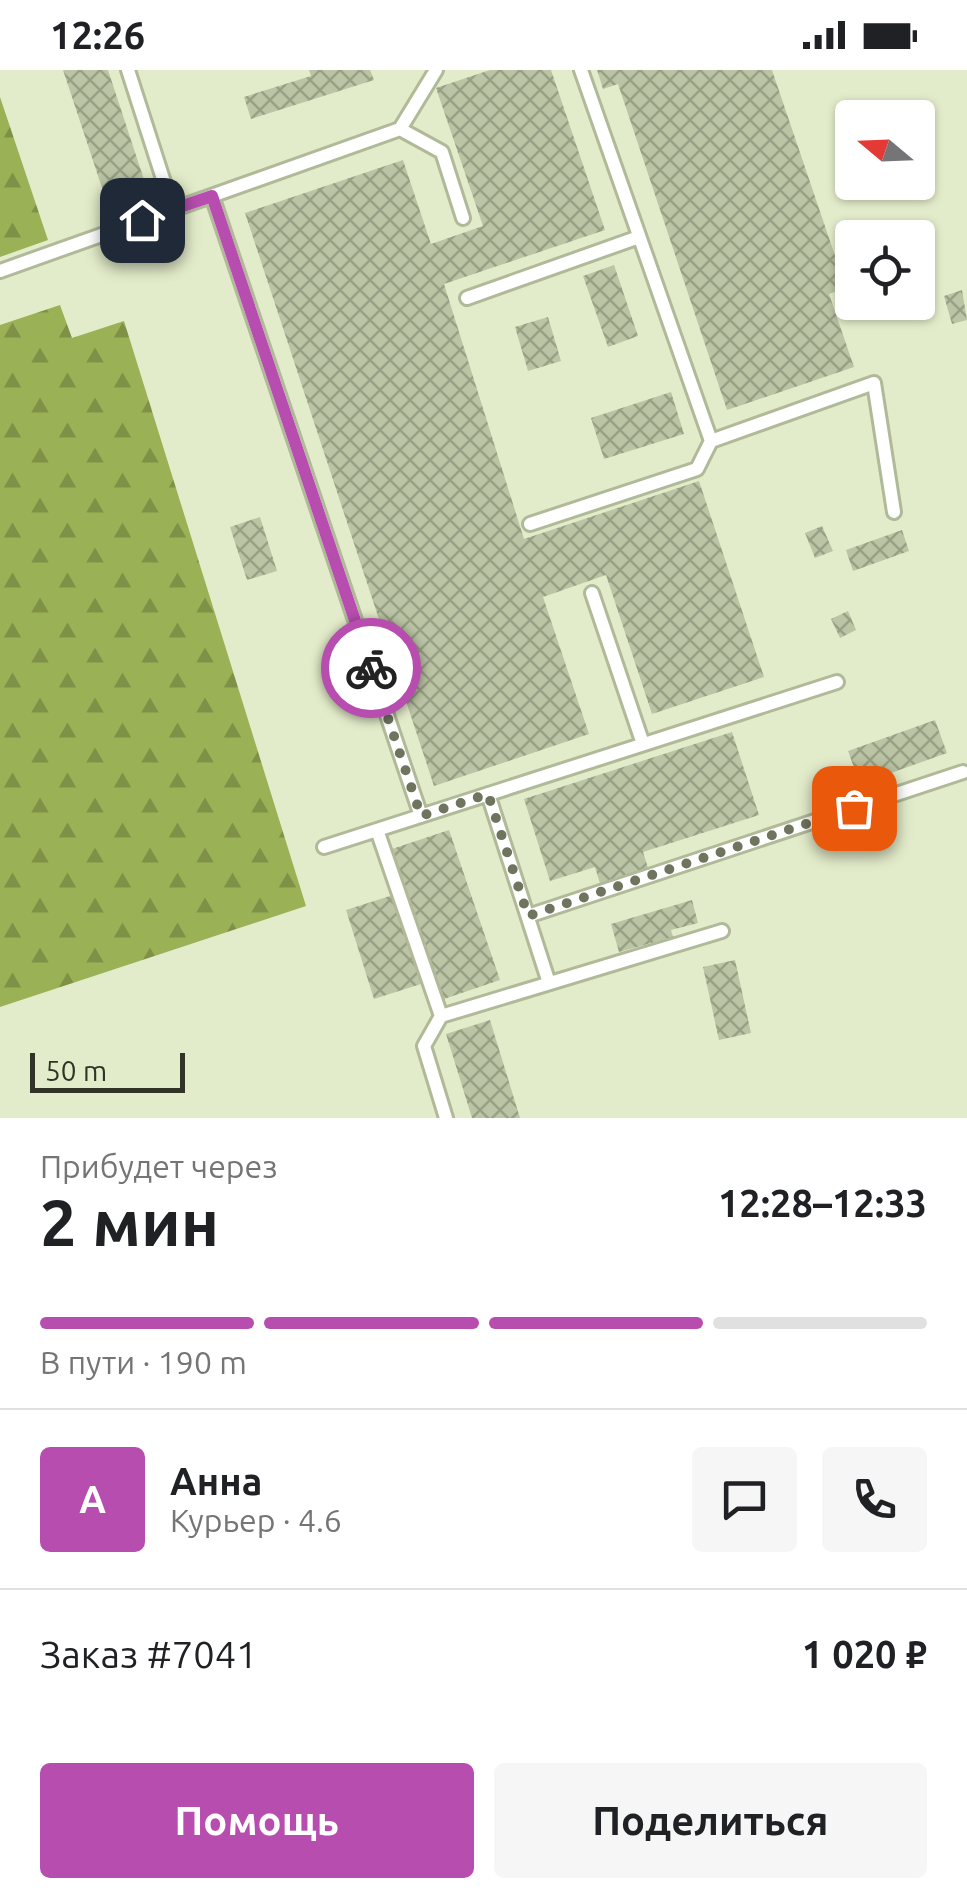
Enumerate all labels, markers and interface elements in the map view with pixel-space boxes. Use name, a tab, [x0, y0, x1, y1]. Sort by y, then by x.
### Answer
text: 12:26	[50, 14, 145, 56]
north arrow	[835, 100, 935, 200]
map controls	[835, 100, 935, 320]
pin	[100, 178, 185, 263]
icon: home	[115, 193, 170, 248]
button: locate	[835, 220, 935, 320]
courier	[321, 618, 421, 718]
icon: bike	[344, 641, 399, 696]
pin	[812, 766, 897, 851]
icon: bag	[827, 781, 882, 836]
scale bar	[30, 1048, 185, 1093]
text: 50 m	[45, 1055, 107, 1086]
text: Прибудет через	[40, 1148, 278, 1184]
text: 12:28–12:33	[718, 1182, 927, 1224]
text: 2 мин	[40, 1185, 219, 1258]
text: В пути · 190 m	[40, 1344, 247, 1380]
button: chat	[692, 1447, 797, 1552]
button: phone	[822, 1447, 927, 1552]
text: Анна	[170, 1460, 262, 1502]
text: А	[79, 1478, 106, 1520]
text: Курьер · 4.6	[170, 1502, 342, 1538]
text: Заказ #7041	[40, 1633, 258, 1675]
text: 1 020 ₽	[802, 1633, 927, 1675]
button: Помощь	[40, 1763, 474, 1878]
button: Поделиться	[494, 1763, 927, 1878]

